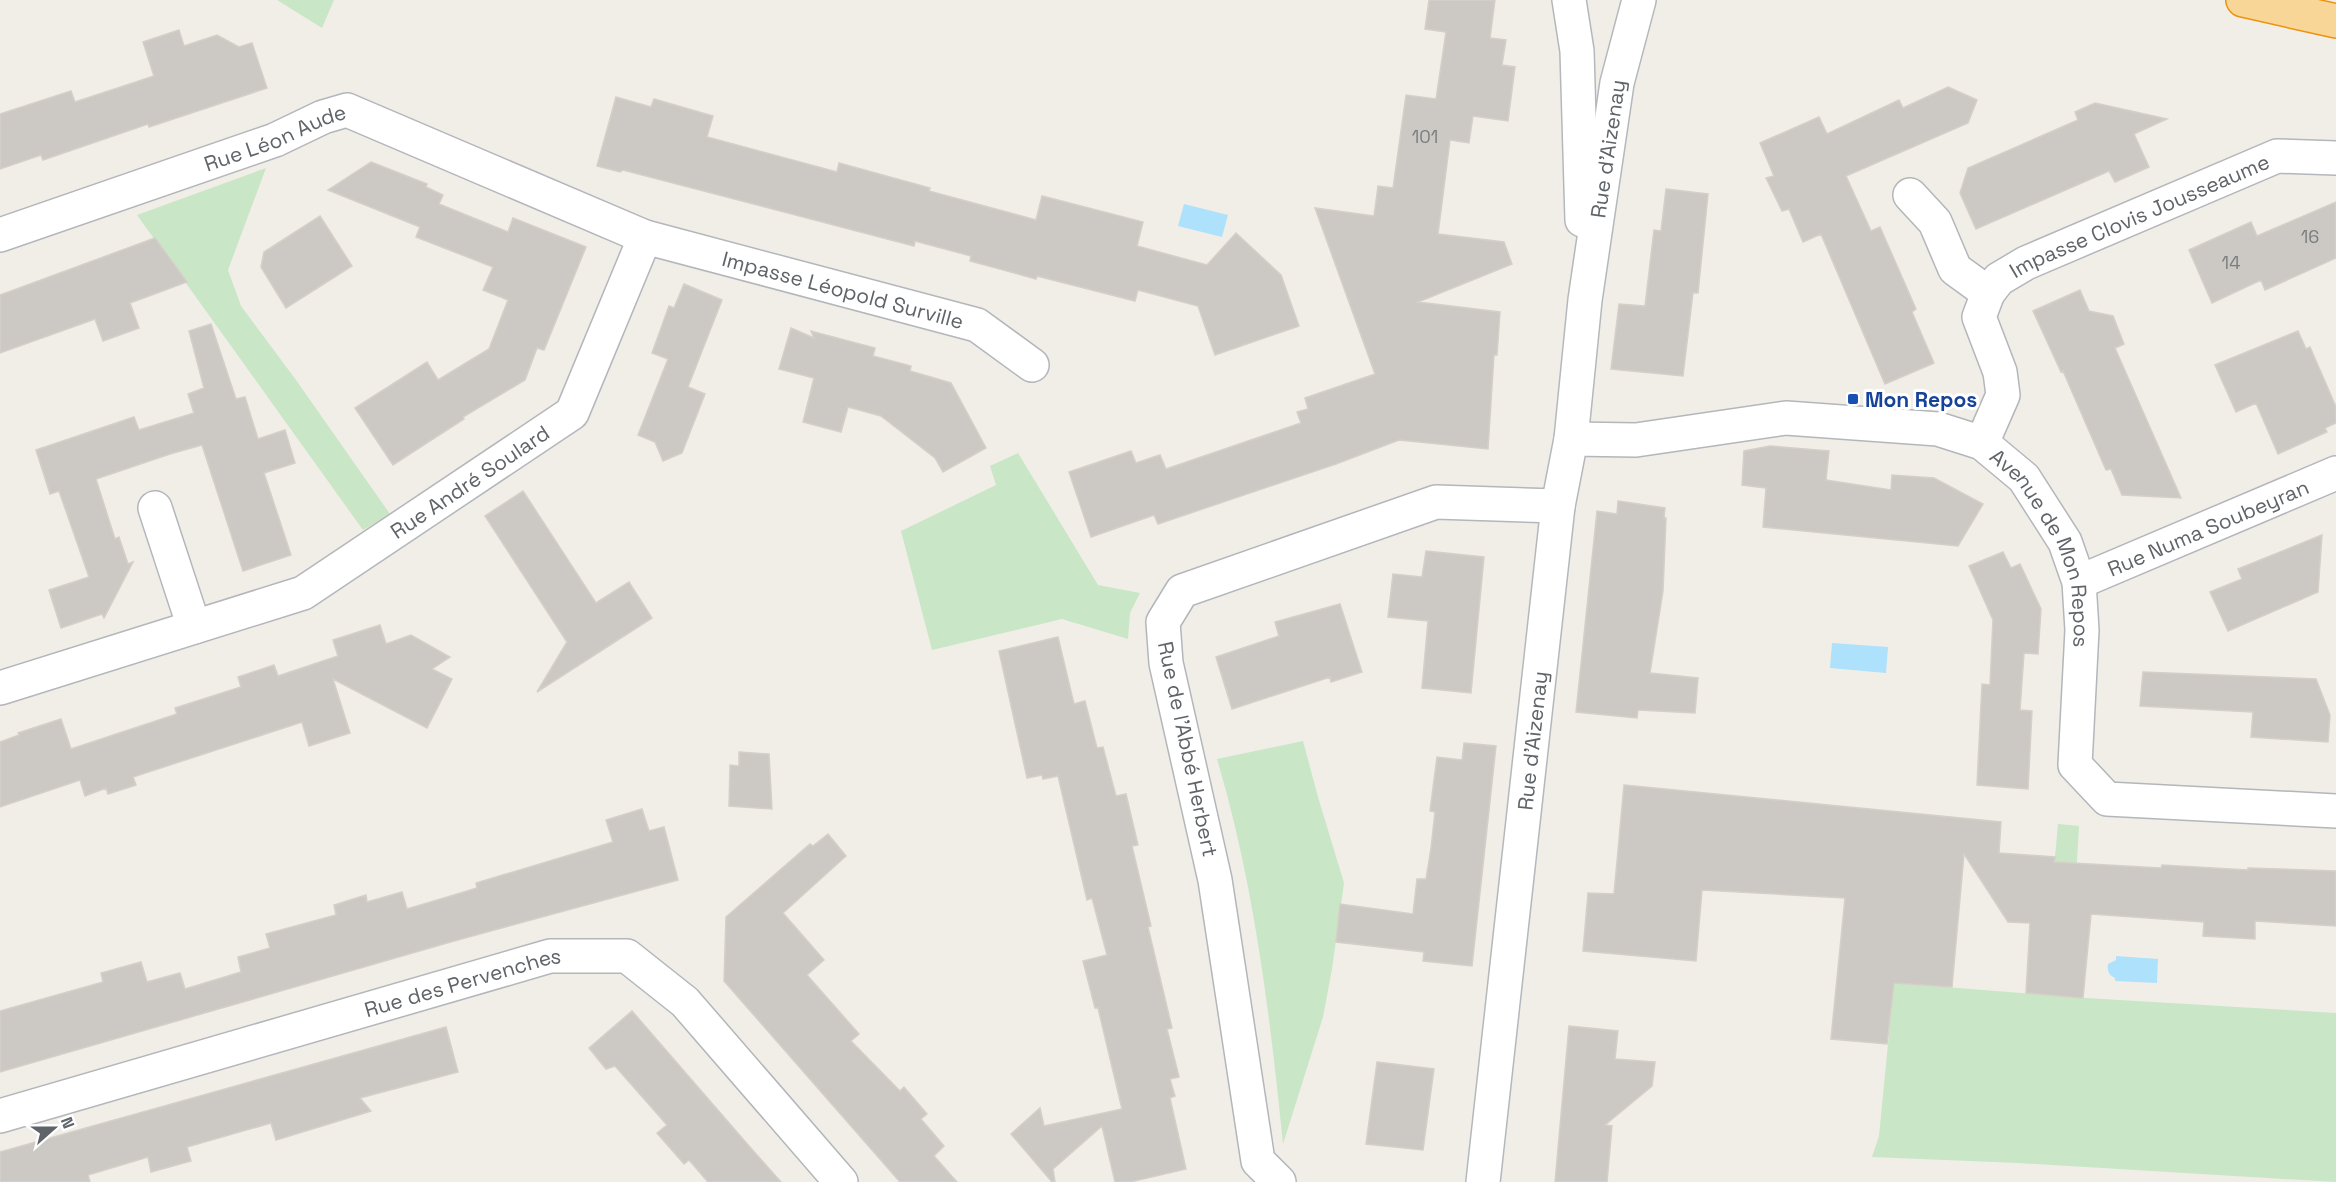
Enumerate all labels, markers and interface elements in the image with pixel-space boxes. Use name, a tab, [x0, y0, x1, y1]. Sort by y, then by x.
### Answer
street label: Rue d'Aizenay	[1584, 78, 1631, 220]
street label: Rue Léon Aude	[200, 98, 349, 177]
house number: 101	[1412, 125, 1438, 148]
street label: Impasse Clovis Jousseaume	[2004, 147, 2273, 283]
house number: 16	[2301, 225, 2319, 248]
street label: Impasse Léopold Surville	[719, 245, 967, 334]
house number: 14	[2222, 251, 2240, 274]
place label: Mon Repos	[1865, 386, 1977, 413]
marker: Mon Repos	[1846, 392, 1860, 406]
street label: Rue André Soulard	[385, 419, 554, 544]
street label: Avenue de Mon Repos	[1985, 442, 2096, 648]
street label: Rue Numa Soubeyran	[2103, 473, 2313, 582]
street label: Rue de l'Abbé Herbert	[1152, 639, 1224, 859]
street label: Rue d'Aizenay	[1511, 670, 1553, 812]
street label: Rue des Pervenches	[361, 943, 561, 1023]
north arrow	[24, 1098, 84, 1158]
text: N	[56, 1114, 79, 1132]

